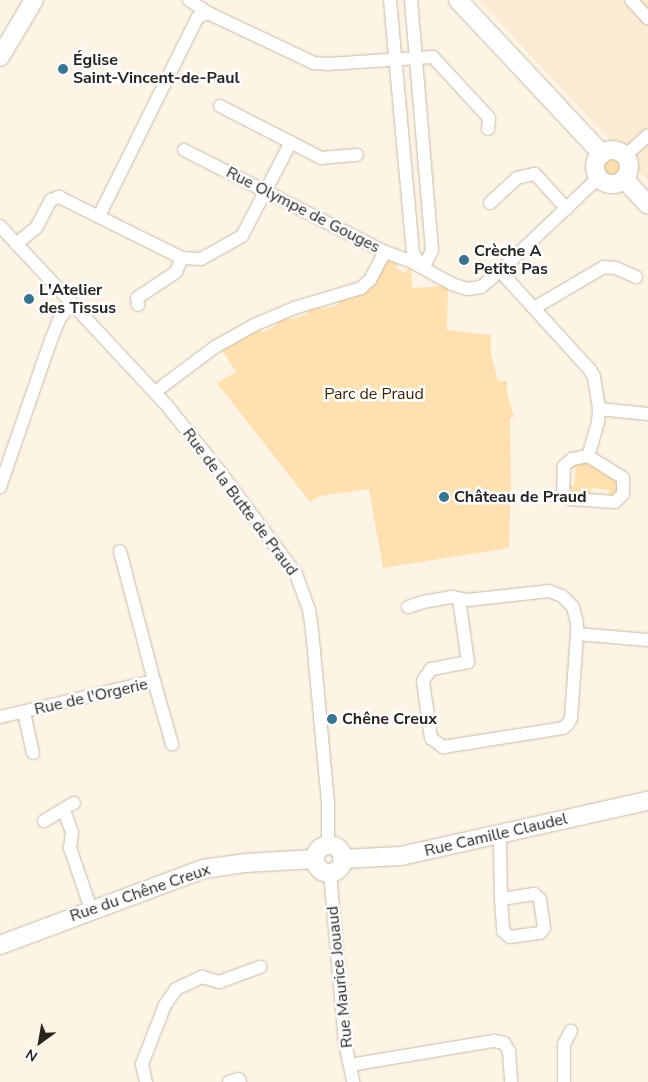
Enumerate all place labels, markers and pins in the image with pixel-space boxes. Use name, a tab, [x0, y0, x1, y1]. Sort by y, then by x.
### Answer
place label: Église Saint-Vincent-de-Paul	[73, 50, 240, 88]
marker: Église Saint-Vincent-de-Paul	[57, 63, 69, 75]
place label: Crèche A Petits Pas	[474, 241, 548, 279]
marker: Crèche A Petits Pas	[458, 254, 470, 266]
place label: L'Atelier des Tissus	[39, 280, 116, 318]
marker: L'Atelier des Tissus	[23, 293, 35, 305]
place label: Château de Praud	[454, 487, 587, 507]
marker: Château de Praud	[438, 491, 450, 503]
place label: Chêne Creux	[342, 709, 437, 729]
marker: Chêne Creux	[326, 713, 338, 725]

